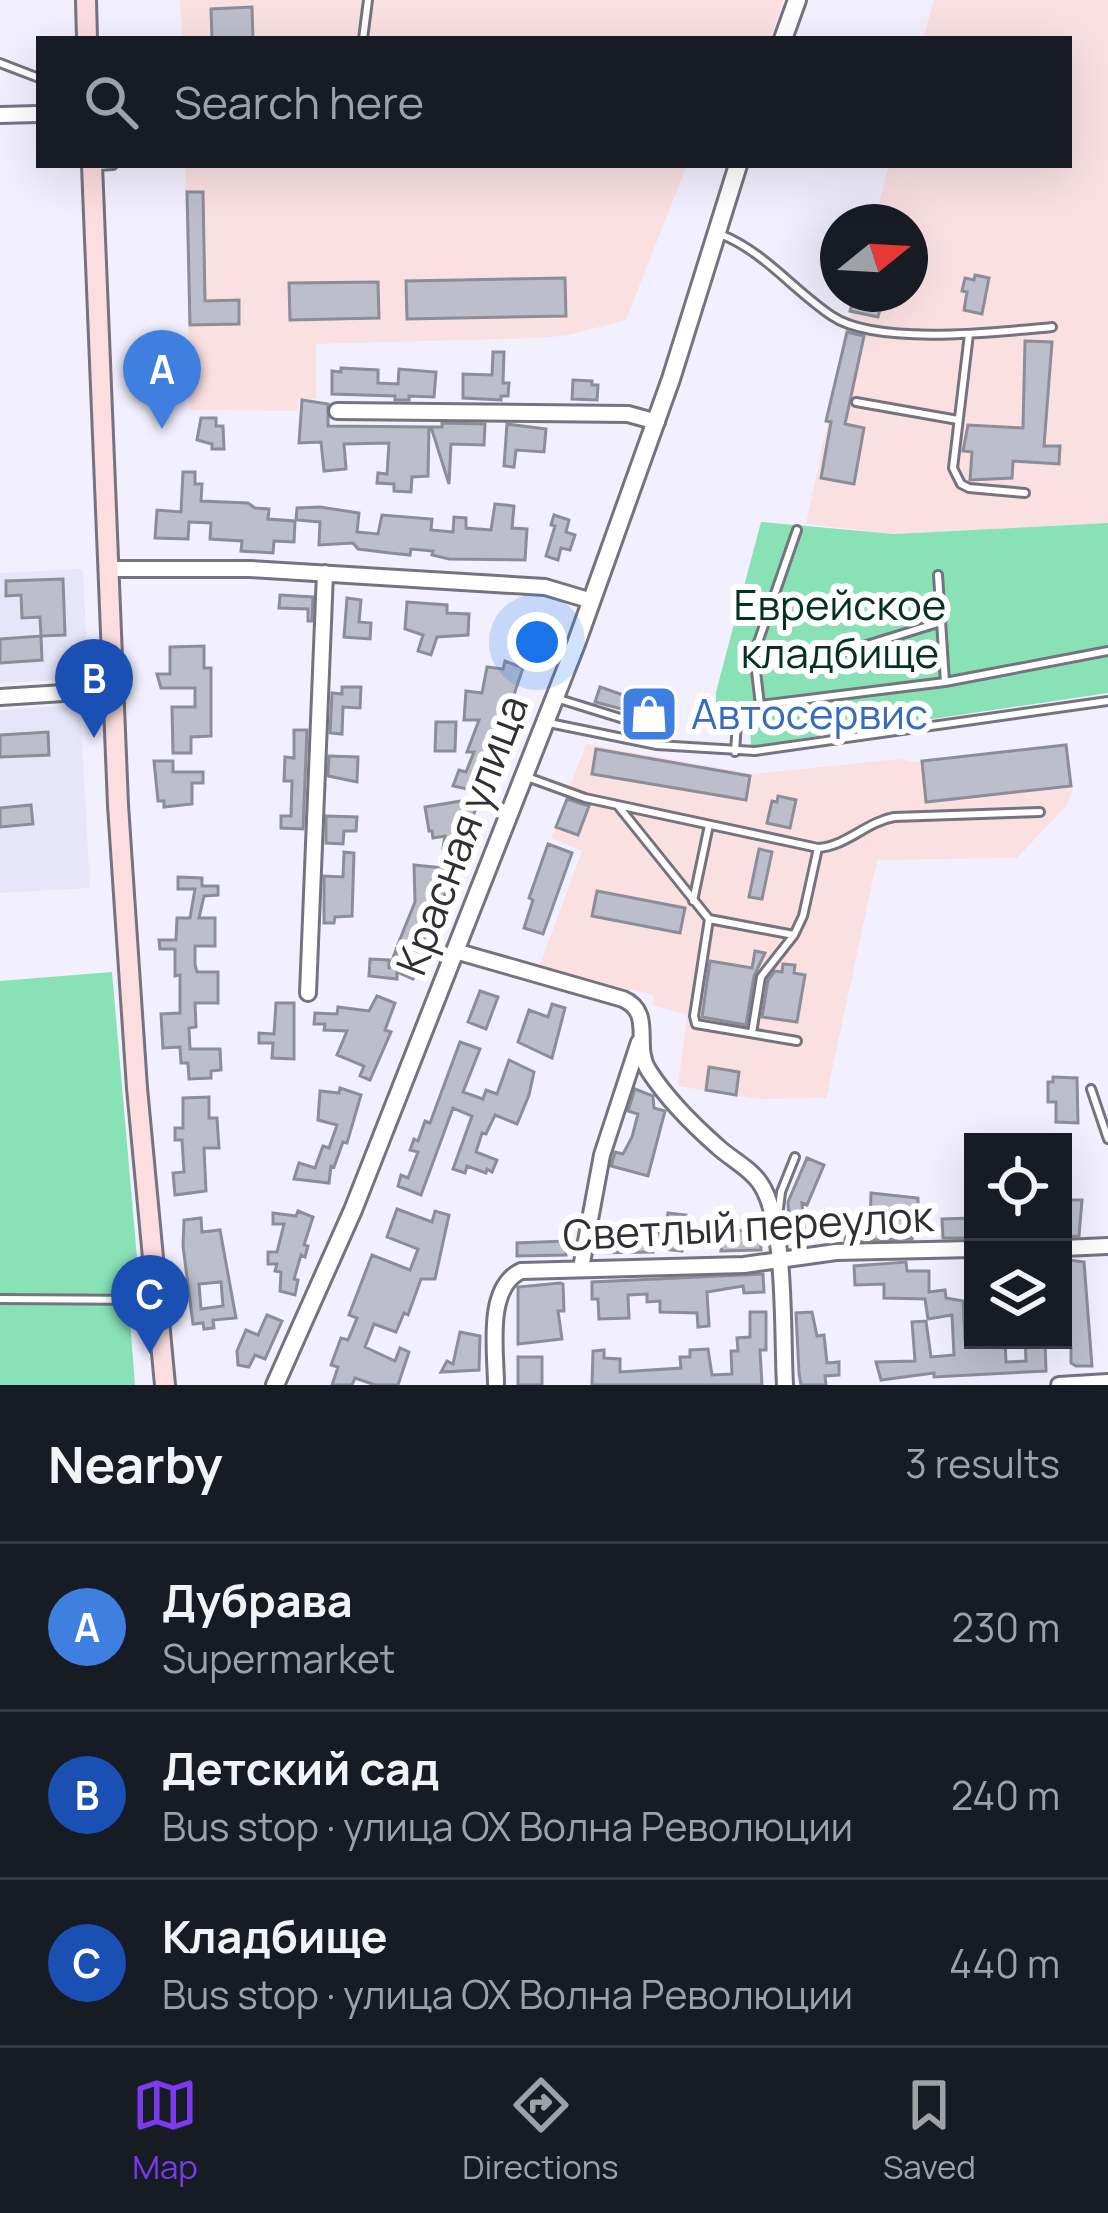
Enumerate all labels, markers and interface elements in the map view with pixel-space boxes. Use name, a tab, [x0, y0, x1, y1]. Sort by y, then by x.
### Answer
search box	[36, 36, 1072, 168]
icon: search	[78, 69, 144, 135]
text: Search here	[174, 71, 424, 133]
north arrow	[820, 204, 928, 312]
pin: A	[123, 330, 201, 429]
park label: Еврейское кладбище	[734, 575, 946, 681]
your location	[507, 612, 567, 672]
pin: B	[55, 639, 133, 738]
shop icon: Автосервис	[618, 683, 680, 745]
place label: Автосервис	[691, 684, 928, 742]
street label: Красная улица	[381, 687, 541, 983]
map controls	[964, 1133, 1072, 1349]
button: locate	[964, 1133, 1072, 1241]
street label: Светлый переулок	[561, 1186, 936, 1264]
button: layers	[964, 1241, 1072, 1349]
pin: C	[111, 1255, 189, 1354]
text: Nearby	[48, 1429, 223, 1498]
text: 3 results	[905, 1436, 1060, 1490]
text: Дубрава	[162, 1569, 353, 1631]
text: A	[74, 1600, 100, 1654]
text: 230 m	[952, 1600, 1060, 1654]
text: Supermarket	[162, 1631, 395, 1685]
text: Детский сад	[162, 1737, 439, 1799]
text: B	[75, 1768, 99, 1822]
text: 240 m	[951, 1768, 1060, 1822]
text: Bus stop · улица ОХ Волна Революции	[162, 1799, 853, 1853]
text: Кладбище	[162, 1905, 388, 1967]
text: C	[73, 1936, 101, 1990]
text: 440 m	[949, 1936, 1060, 1990]
text: Bus stop · улица ОХ Волна Революции	[162, 1967, 853, 2021]
tab: Map	[132, 2072, 198, 2189]
tab: Directions	[462, 2072, 619, 2189]
tab: Saved	[883, 2072, 976, 2189]

